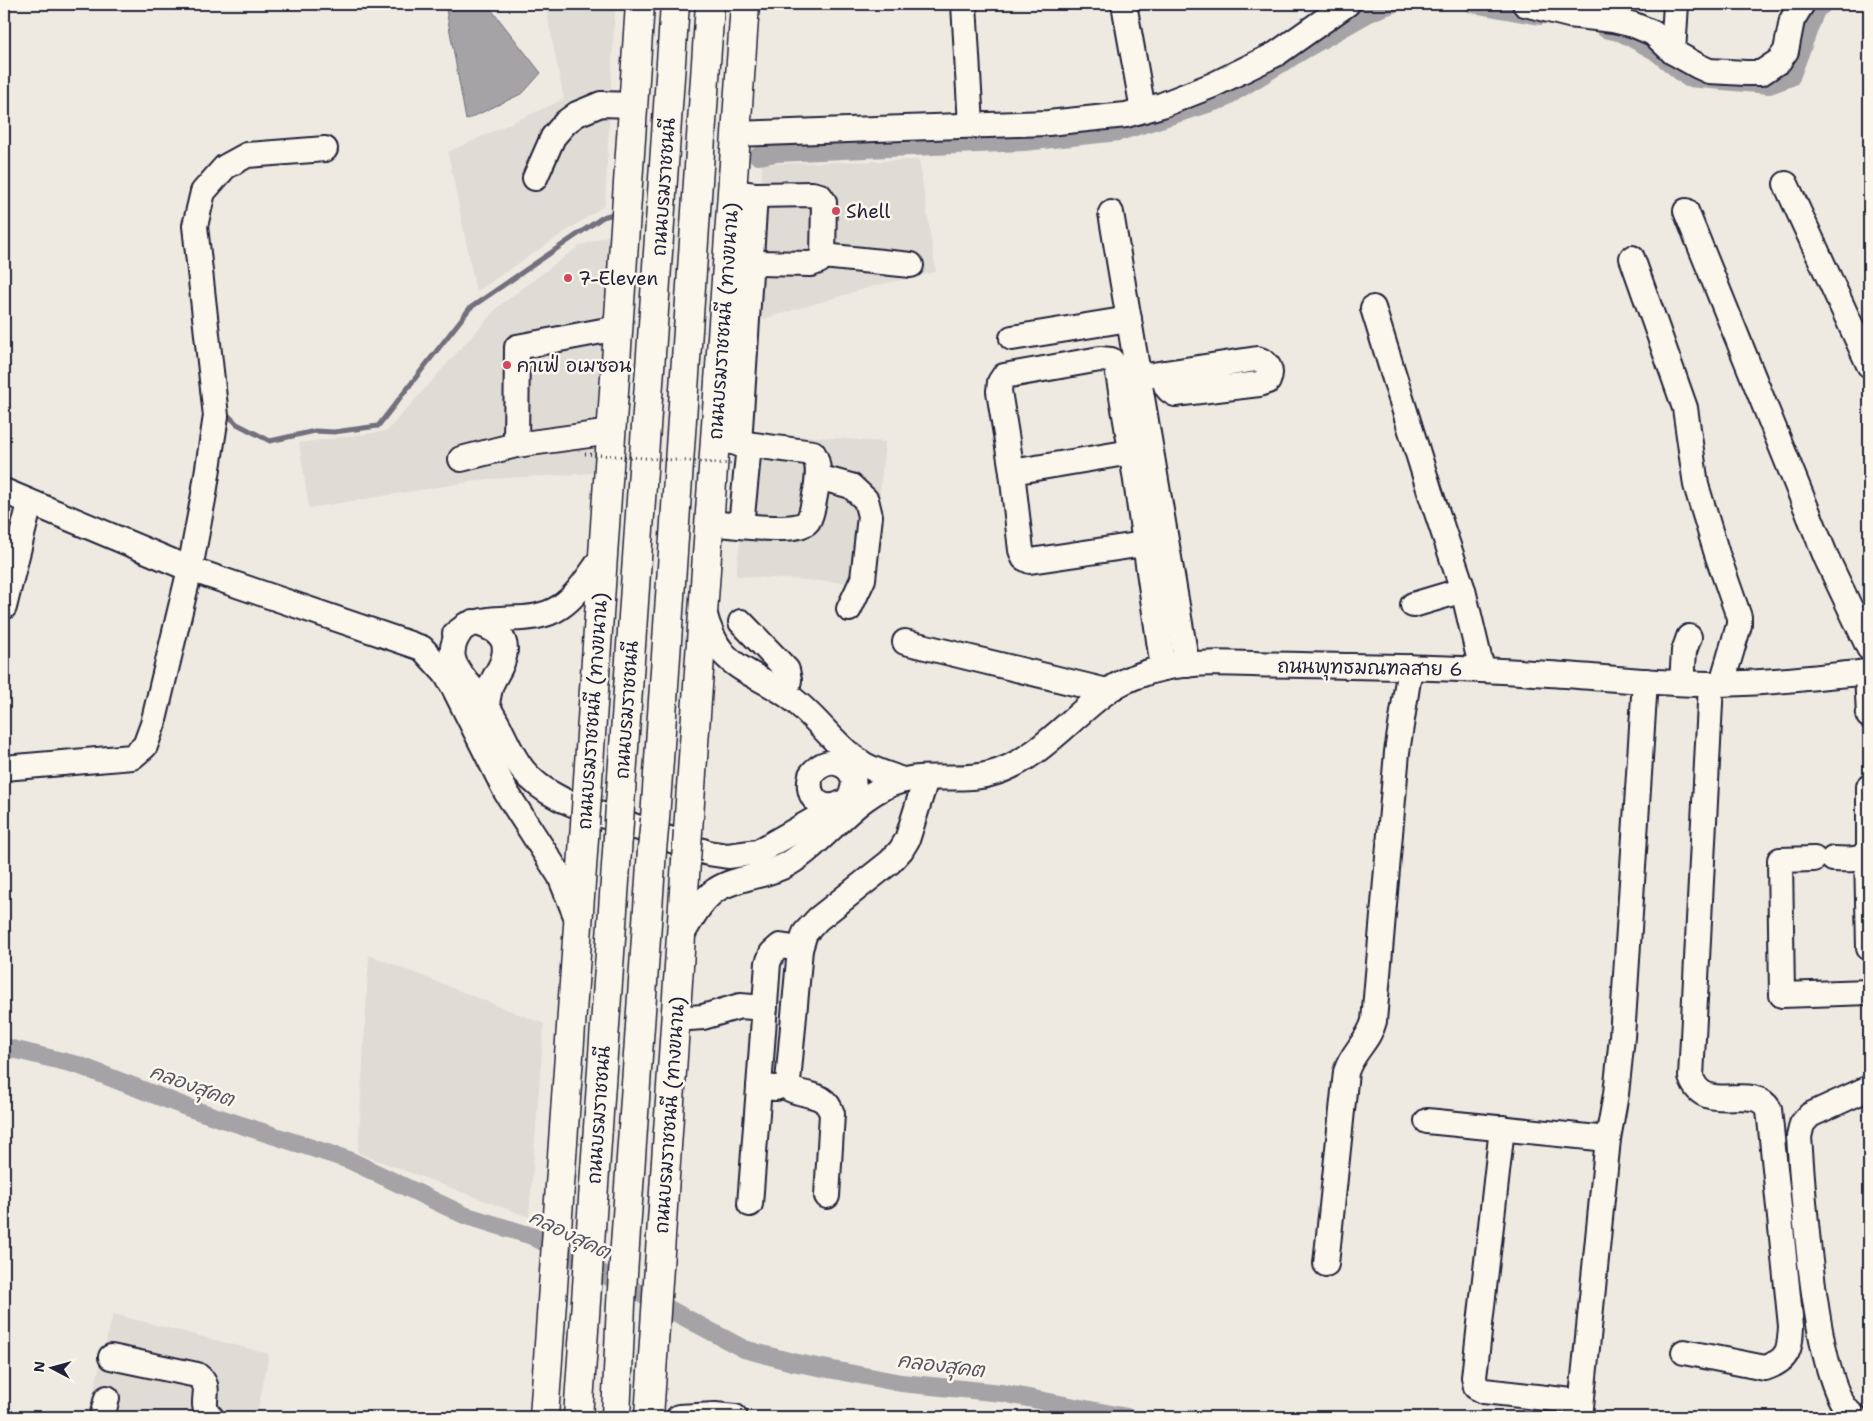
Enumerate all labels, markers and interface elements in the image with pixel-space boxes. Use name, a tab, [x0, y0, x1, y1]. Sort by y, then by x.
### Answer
street label: ถนนบรมราชชนนี	[646, 117, 681, 257]
place label: Shell	[846, 199, 890, 224]
street label: ถนนบรมราชชนนี (ทางขนาน)	[703, 202, 744, 440]
marker: Shell	[830, 205, 842, 217]
place label: 7-Eleven	[578, 266, 658, 291]
marker: 7-Eleven	[562, 272, 574, 284]
place label: คาเฟ่ อเมซอน	[517, 353, 632, 378]
marker: คาเฟ่ อเมซอน	[501, 359, 513, 371]
street label: ถนนบรมราชชนนี (ทางขนาน)	[572, 592, 613, 830]
street label: ถนนบรมราชชนนี	[609, 640, 644, 780]
street label: ถนนพุทธมณฑลสาย 6	[1277, 653, 1463, 684]
street label: ถนนบรมราชชนนี (ทางขนาน)	[649, 996, 690, 1234]
street label: ถนนบรมราชชนนี	[581, 1045, 616, 1185]
water label: คลองสุคต	[146, 1058, 238, 1114]
water label: คลองสุคต	[524, 1203, 616, 1267]
north arrow	[28, 1344, 78, 1394]
water label: คลองสุคต	[896, 1347, 987, 1385]
text: N	[30, 1360, 49, 1373]

